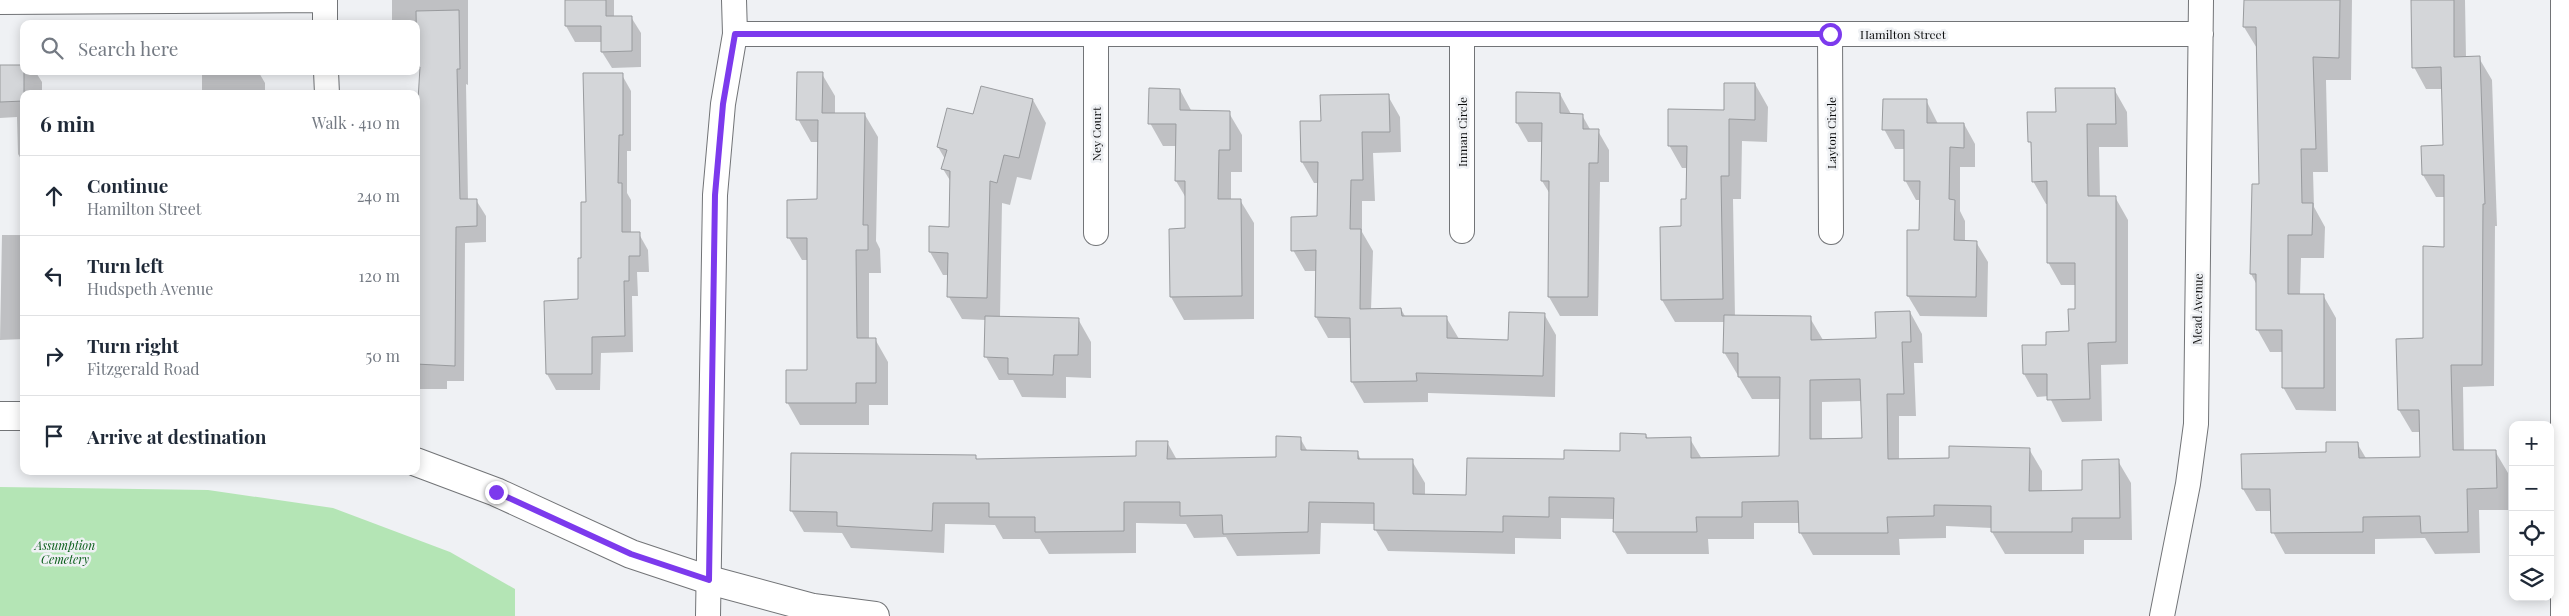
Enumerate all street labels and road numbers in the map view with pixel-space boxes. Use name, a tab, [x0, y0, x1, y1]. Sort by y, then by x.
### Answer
street label: Hamilton Street	[1860, 26, 1947, 42]
street label: Inman Circle	[1454, 97, 1470, 167]
street label: Layton Circle	[1823, 97, 1839, 169]
street label: Ney Court	[1088, 106, 1104, 161]
street label: Mead Avenue	[2188, 273, 2206, 345]

